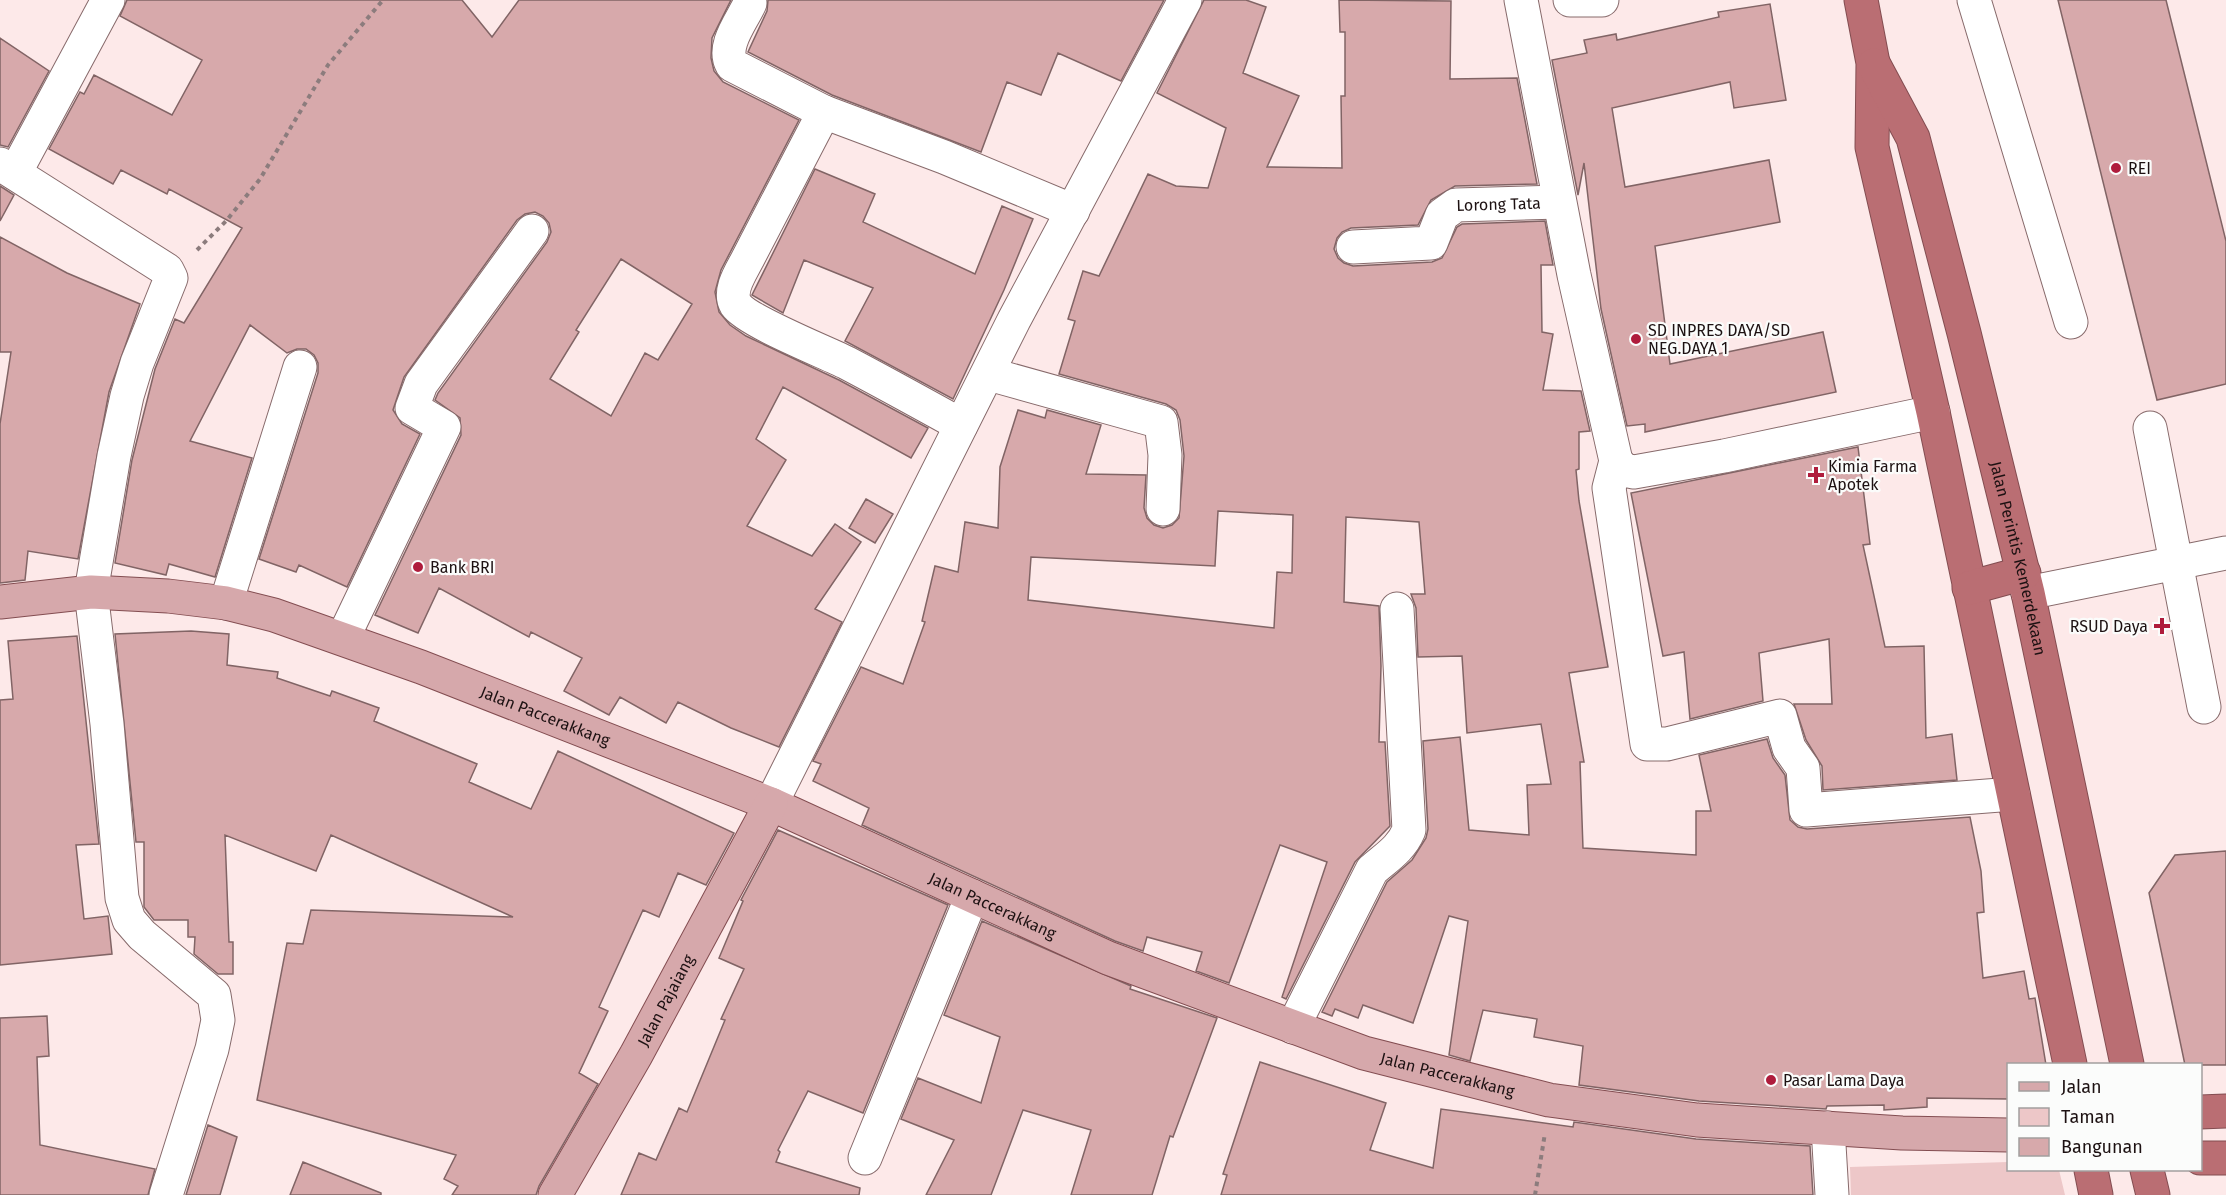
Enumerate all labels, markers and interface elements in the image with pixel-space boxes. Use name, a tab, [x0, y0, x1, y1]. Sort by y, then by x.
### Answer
place label: REI	[2128, 159, 2151, 178]
marker: REI	[2109, 161, 2123, 175]
street label: Lorong Tata	[1456, 194, 1541, 215]
place label: SD INPRES DAYA/SD NEG.DAYA 1	[1648, 321, 1790, 358]
marker: SD INPRES DAYA/SD NEG.DAYA 1	[1629, 332, 1643, 346]
place label: Kimia Farma Apotek	[1828, 457, 1917, 494]
street label: Jalan Perintis Kemerdekaan	[1986, 459, 2050, 657]
marker: Kimia Farma Apotek	[1809, 468, 1823, 482]
place label: Bank BRI	[430, 558, 494, 577]
marker: Bank BRI	[411, 560, 425, 574]
place label: RSUD Daya	[2070, 617, 2148, 636]
marker: RSUD Daya	[2153, 617, 2171, 635]
street label: Jalan Paccerakkang	[477, 682, 613, 750]
street label: Jalan Paccerakkang	[926, 868, 1060, 943]
street label: Jalan Pajaiang	[634, 951, 699, 1050]
street label: Jalan Paccerakkang	[1378, 1049, 1517, 1101]
legend	[2007, 1063, 2202, 1171]
place label: Pasar Lama Daya	[1783, 1071, 1905, 1090]
marker: Pasar Lama Daya	[1764, 1073, 1778, 1087]
text: Jalan	[2061, 1076, 2102, 1098]
text: Taman	[2061, 1106, 2115, 1128]
text: Bangunan	[2061, 1136, 2143, 1158]

